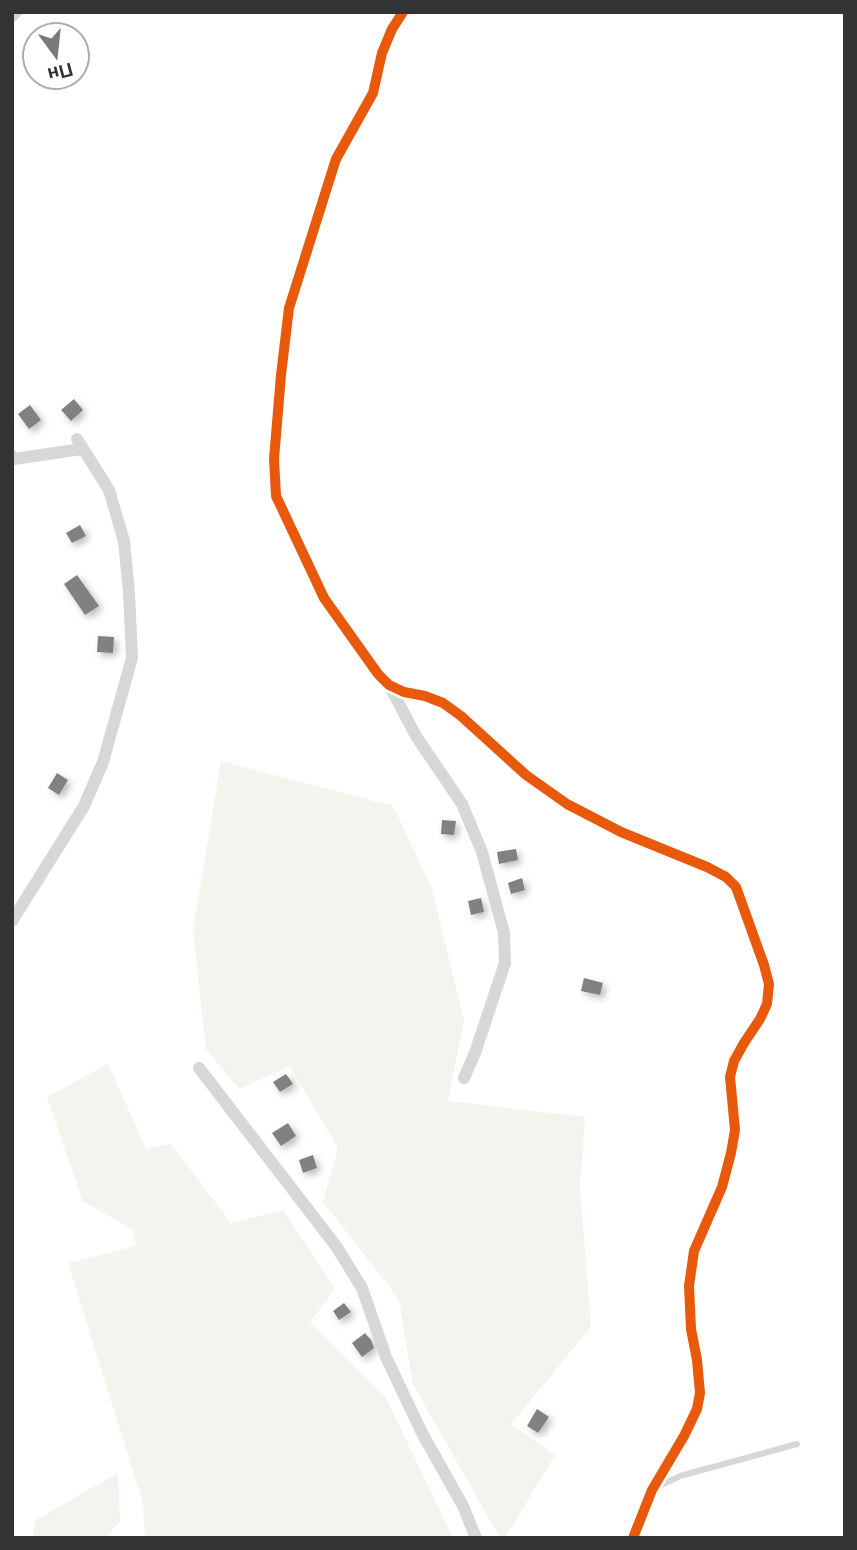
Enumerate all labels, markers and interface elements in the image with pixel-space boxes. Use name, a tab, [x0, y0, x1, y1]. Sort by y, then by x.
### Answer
north arrow	[21, 21, 91, 91]
text: Пн	[45, 59, 75, 85]

